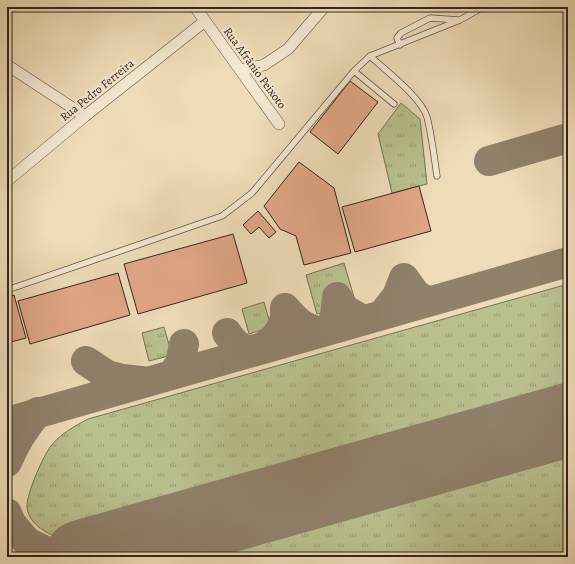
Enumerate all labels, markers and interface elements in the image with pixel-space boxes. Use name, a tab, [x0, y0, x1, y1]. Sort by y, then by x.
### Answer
street label: Rua Afrânio Peixoto	[220, 24, 290, 112]
street label: Rua Pedro Ferreira	[57, 55, 138, 125]

